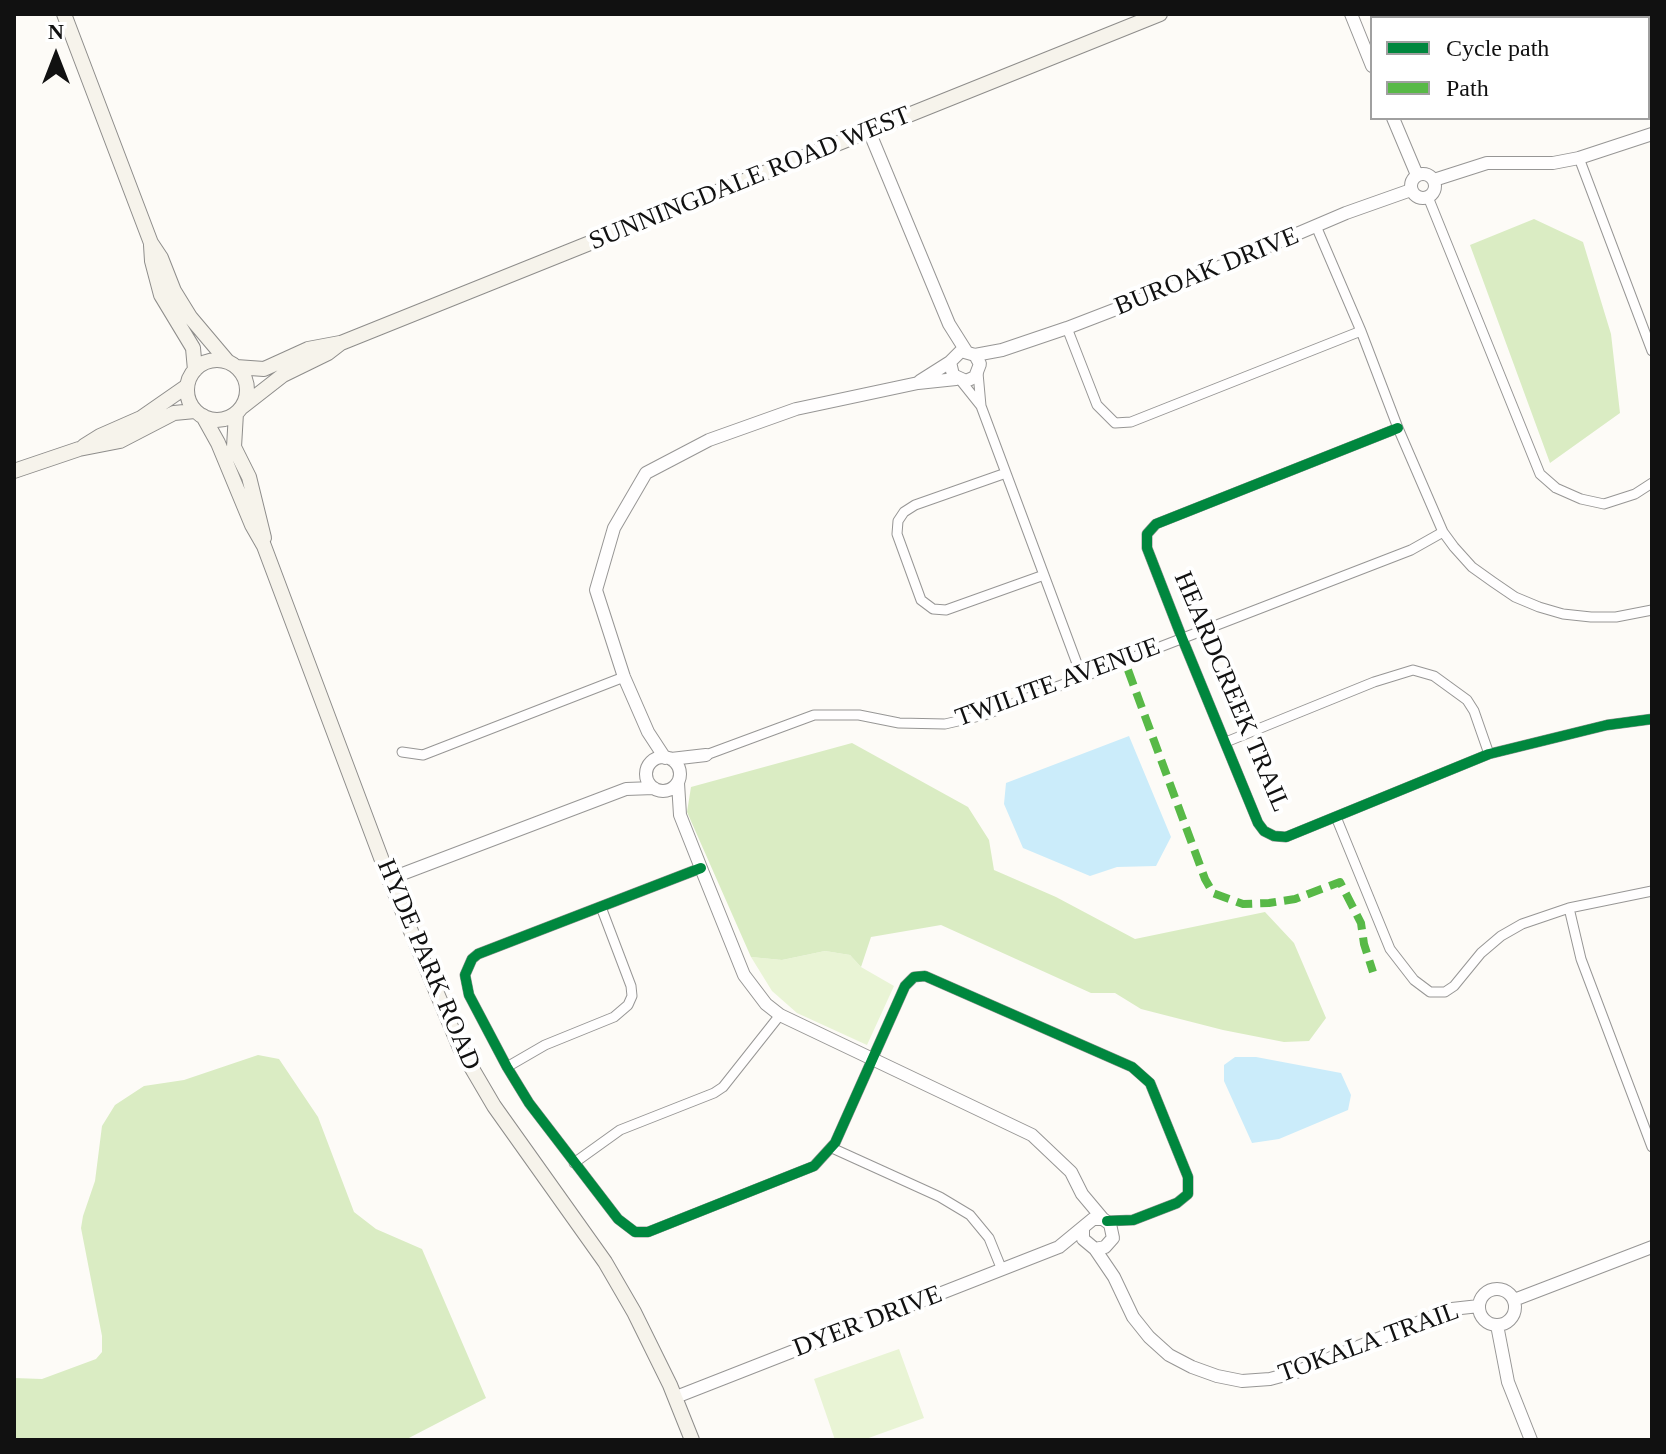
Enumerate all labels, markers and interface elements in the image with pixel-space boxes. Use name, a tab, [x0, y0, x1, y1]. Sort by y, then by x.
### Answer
north arrow	[16, 16, 96, 96]
legend	[1370, 16, 1650, 120]
text: N	[48, 19, 64, 44]
text: Cycle path	[1446, 35, 1549, 61]
text: Path	[1446, 75, 1489, 101]
street label: SUNNINGDALE ROAD WEST	[585, 100, 915, 258]
street label: BUROAK DRIVE	[1110, 221, 1304, 323]
street label: HEARDCREEK TRAIL	[1166, 567, 1296, 817]
street label: TWILITE AVENUE	[951, 632, 1165, 734]
street label: HYDE PARK ROAD	[370, 855, 486, 1075]
street label: DYER DRIVE	[789, 1279, 947, 1365]
street label: TOKALA TRAIL	[1275, 1296, 1463, 1390]

